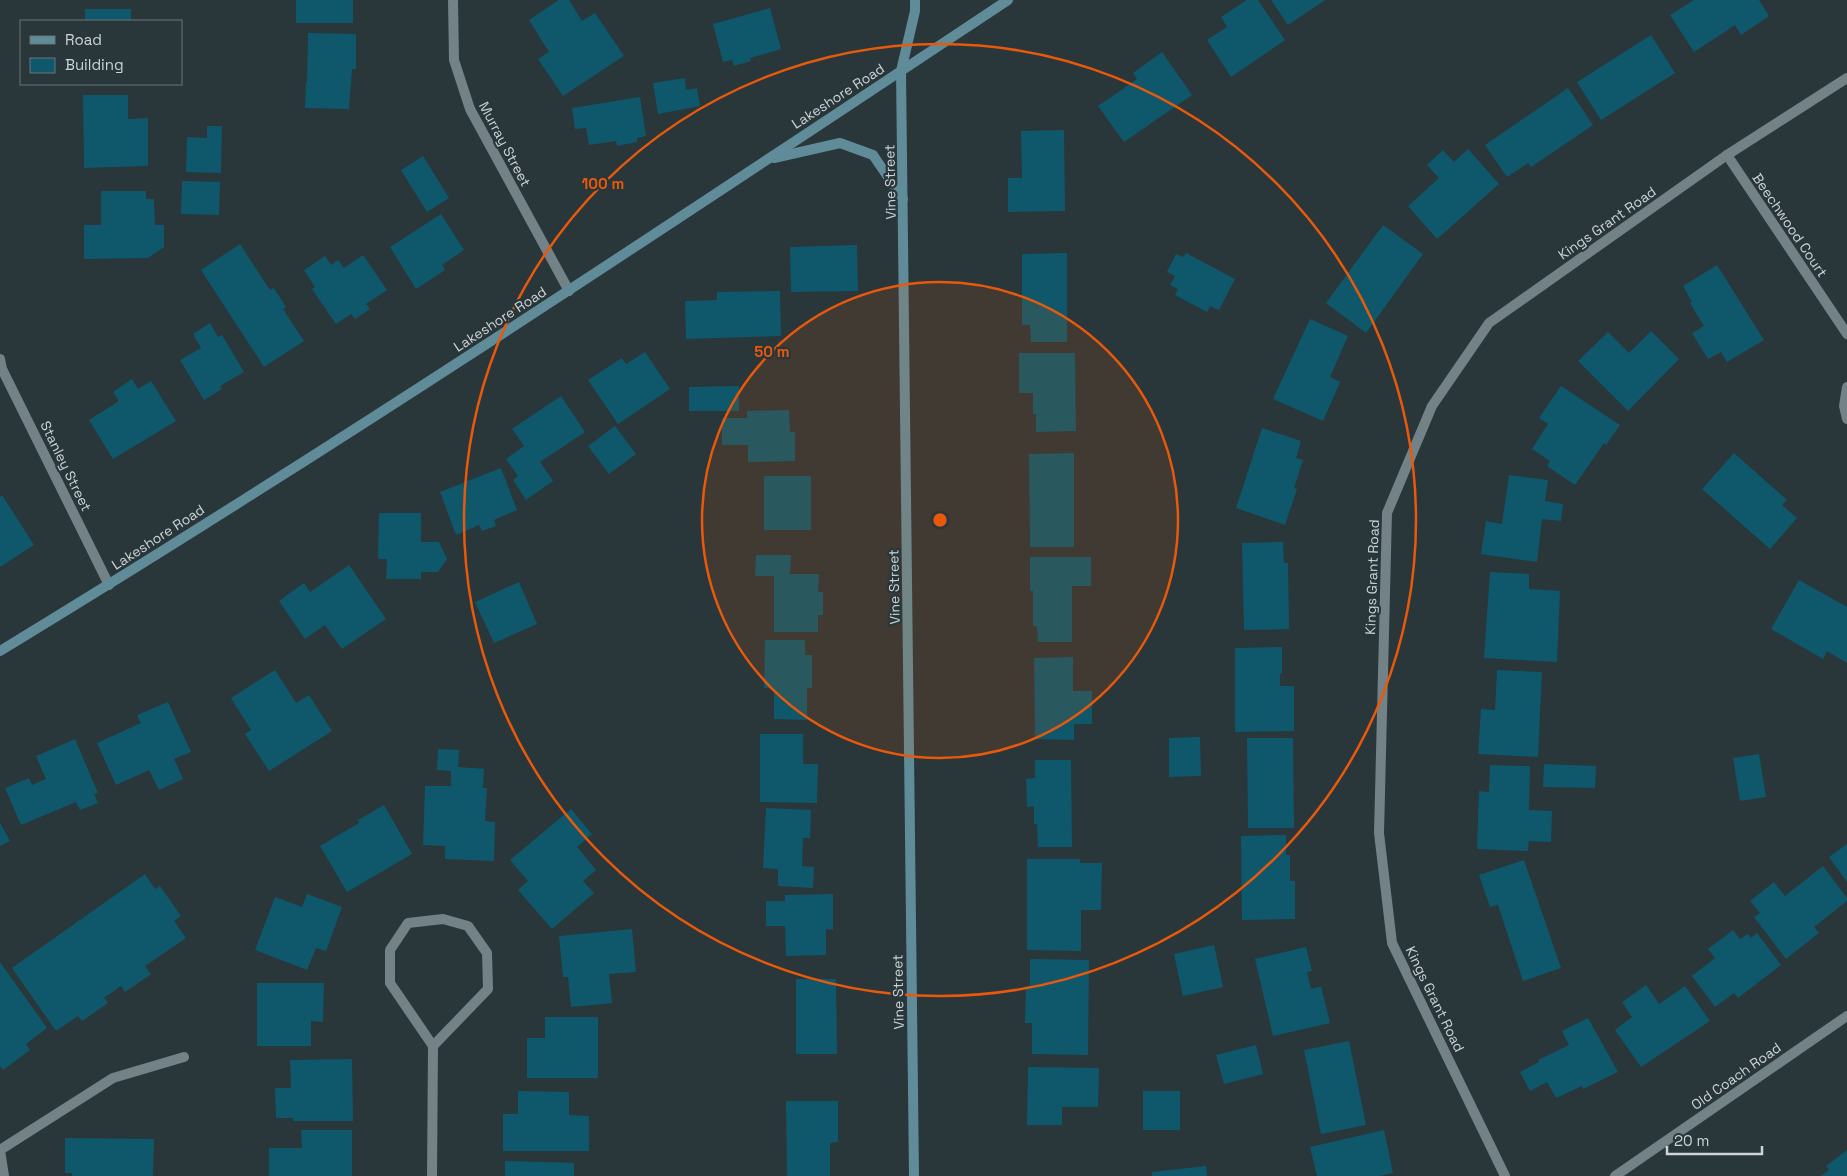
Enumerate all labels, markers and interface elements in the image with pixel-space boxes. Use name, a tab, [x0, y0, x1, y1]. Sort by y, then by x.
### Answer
legend	[20, 20, 182, 85]
text: Road	[65, 30, 102, 49]
text: Building	[65, 55, 124, 74]
street label: Lakeshore Road	[788, 59, 888, 133]
street label: Murray Street	[475, 98, 535, 190]
street label: Vine Street	[880, 144, 900, 220]
street label: Beechwood Court	[1749, 170, 1831, 280]
text: 100 m	[582, 174, 624, 193]
street label: Kings Grant Road	[1554, 182, 1660, 264]
street label: Lakeshore Road	[450, 282, 550, 356]
text: 50 m	[754, 342, 790, 361]
street label: Stanley Street	[36, 418, 96, 514]
street label: Lakeshore Road	[108, 500, 208, 574]
centre of rings	[931, 511, 949, 529]
street label: Kings Grant Road	[1361, 519, 1383, 635]
street label: Vine Street	[884, 549, 904, 625]
street label: Kings Grant Road	[1402, 943, 1468, 1055]
street label: Vine Street	[888, 954, 908, 1030]
street label: Old Coach Road	[1687, 1038, 1785, 1114]
scale bar	[1667, 1124, 1762, 1156]
text: 20 m	[1674, 1131, 1709, 1150]

